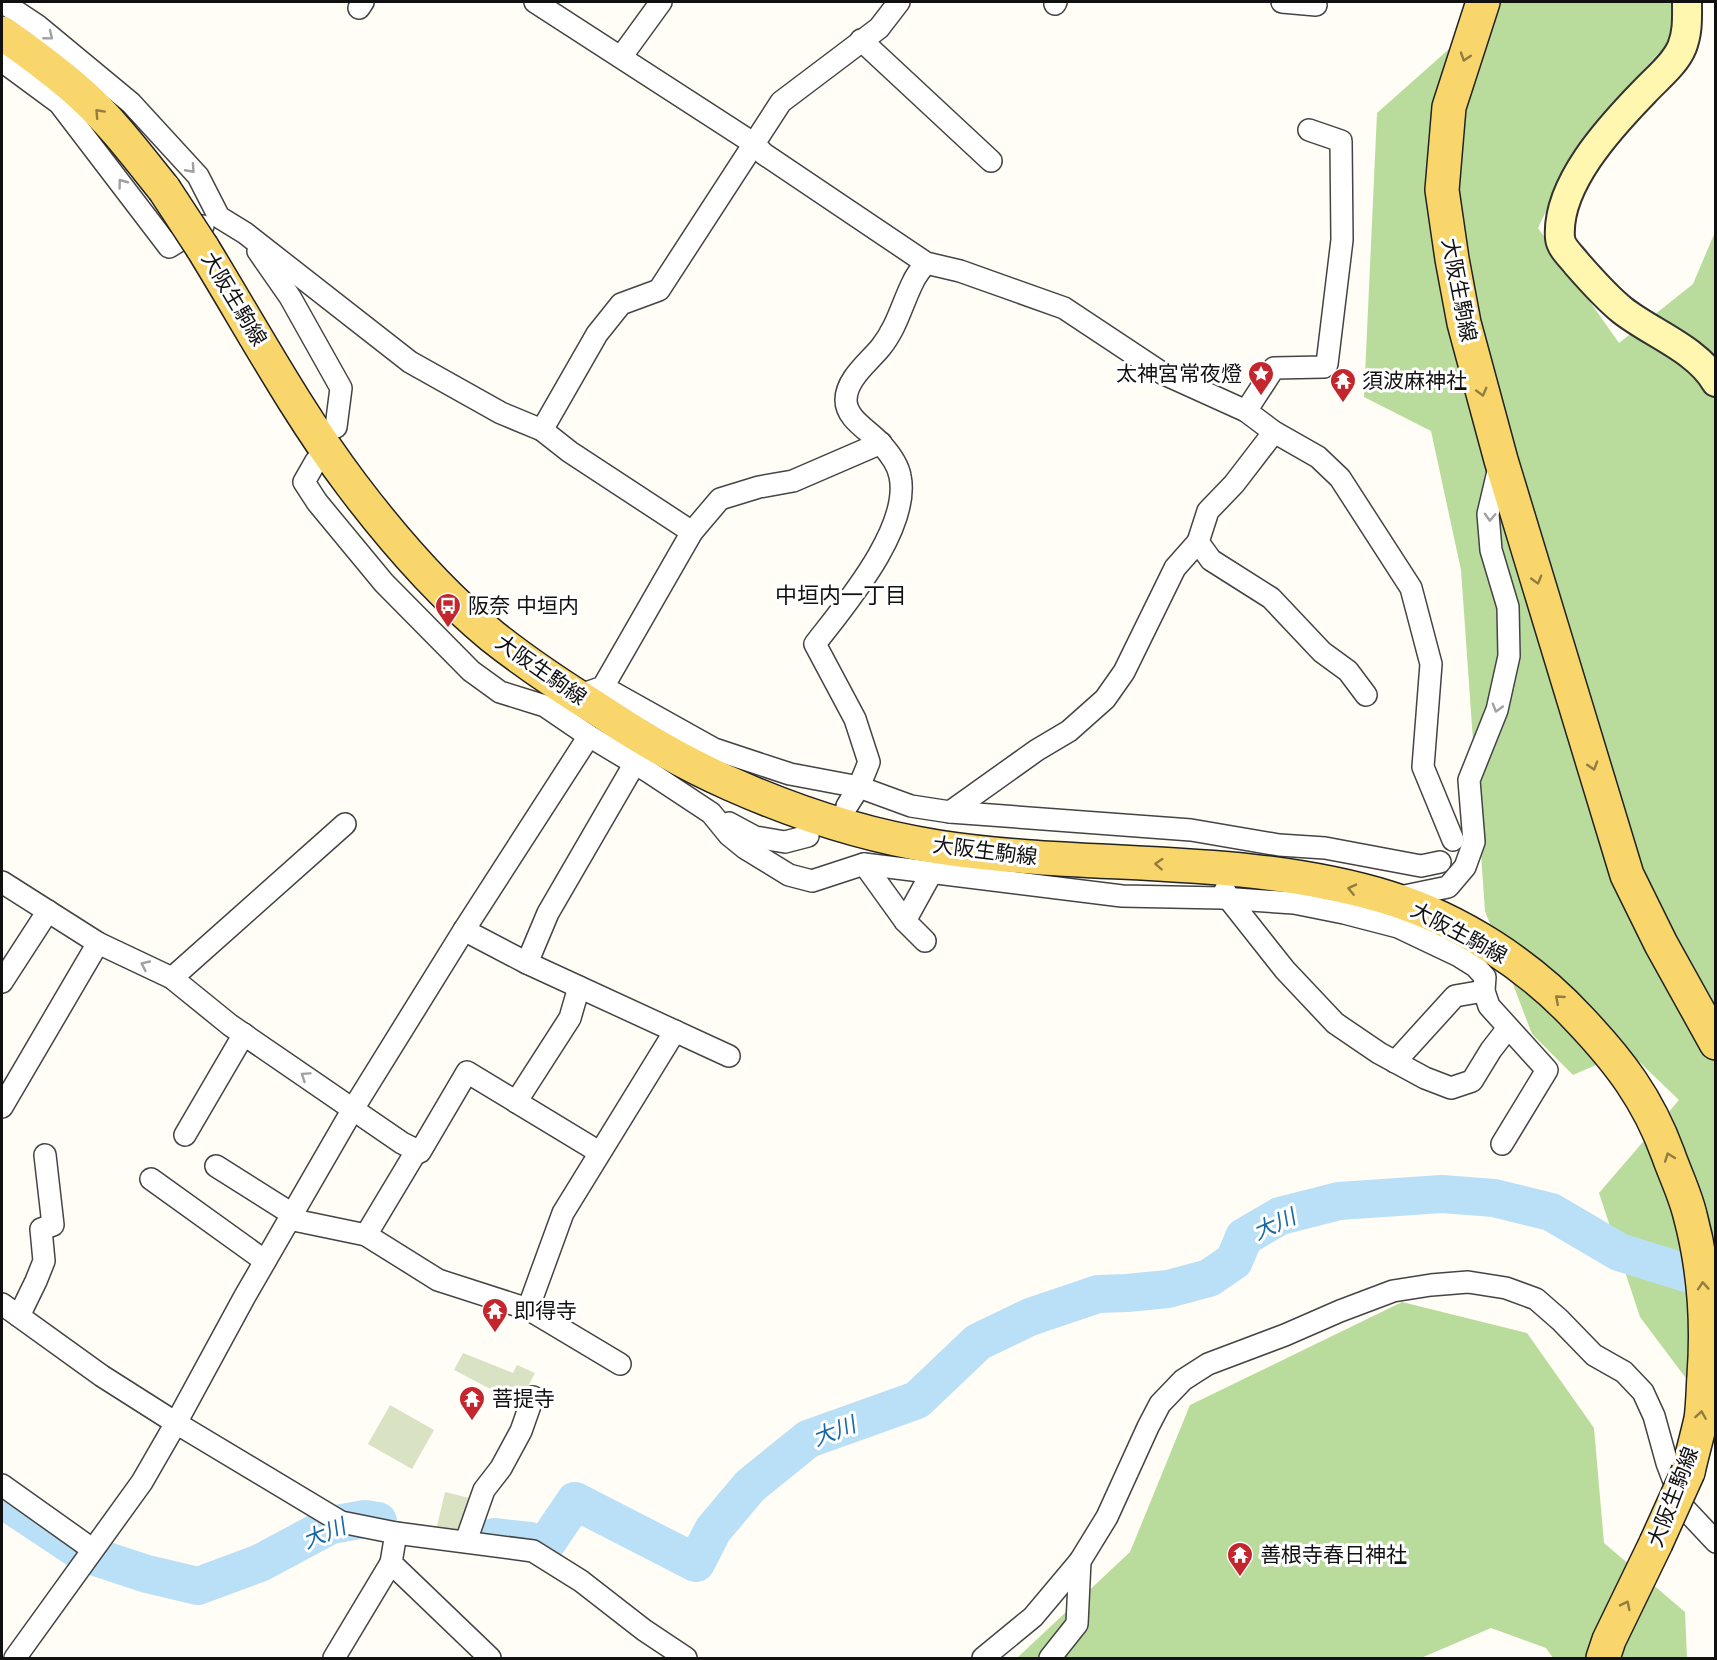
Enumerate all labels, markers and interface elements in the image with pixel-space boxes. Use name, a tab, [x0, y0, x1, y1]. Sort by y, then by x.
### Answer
one-way arrow	[43, 28, 54, 39]
one-way arrow	[1460, 51, 1472, 62]
one-way arrow	[95, 109, 106, 119]
one-way arrow	[184, 162, 195, 172]
one-way arrow	[118, 179, 129, 190]
street label: 大阪生駒線	[1436, 236, 1482, 344]
street label: 大阪生駒線	[196, 247, 272, 351]
place icon: 太神宮常夜燈	[1246, 359, 1276, 397]
place label: 太神宮常夜燈	[1116, 361, 1242, 387]
temple icon: 須波麻神社	[1328, 366, 1358, 404]
place label: 須波麻神社	[1362, 368, 1467, 394]
one-way arrow	[1475, 387, 1488, 397]
one-way arrow	[1483, 513, 1496, 522]
one-way arrow	[1530, 574, 1542, 584]
district label: 中垣内一丁目	[775, 582, 907, 609]
bus stop icon: 阪奈 中垣内	[433, 591, 463, 629]
place label: 阪奈 中垣内	[468, 593, 579, 619]
street label: 大阪生駒線	[491, 629, 591, 711]
one-way arrow	[1492, 702, 1504, 713]
one-way arrow	[1586, 760, 1598, 771]
street label: 大阪生駒線	[931, 832, 1039, 870]
one-way arrow	[1155, 858, 1164, 871]
one-way arrow	[1348, 884, 1358, 897]
street label: 大阪生駒線	[1407, 897, 1511, 969]
one-way arrow	[141, 961, 152, 973]
one-way arrow	[1555, 995, 1566, 1006]
one-way arrow	[301, 1072, 312, 1083]
one-way arrow	[1664, 1152, 1677, 1163]
water label: 大川	[1249, 1202, 1302, 1246]
one-way arrow	[1696, 1282, 1709, 1291]
temple icon: 即得寺	[480, 1296, 510, 1334]
place label: 即得寺	[514, 1298, 577, 1324]
temple icon: 菩提寺	[457, 1384, 487, 1422]
place label: 菩提寺	[492, 1386, 555, 1412]
water label: 大川	[809, 1410, 861, 1452]
one-way arrow	[1694, 1410, 1706, 1419]
street label: 大阪生駒線	[1642, 1443, 1704, 1551]
water label: 大川	[299, 1512, 351, 1554]
temple icon: 善根寺春日神社	[1225, 1540, 1255, 1578]
place label: 善根寺春日神社	[1260, 1542, 1407, 1568]
one-way arrow	[1619, 1601, 1630, 1611]

